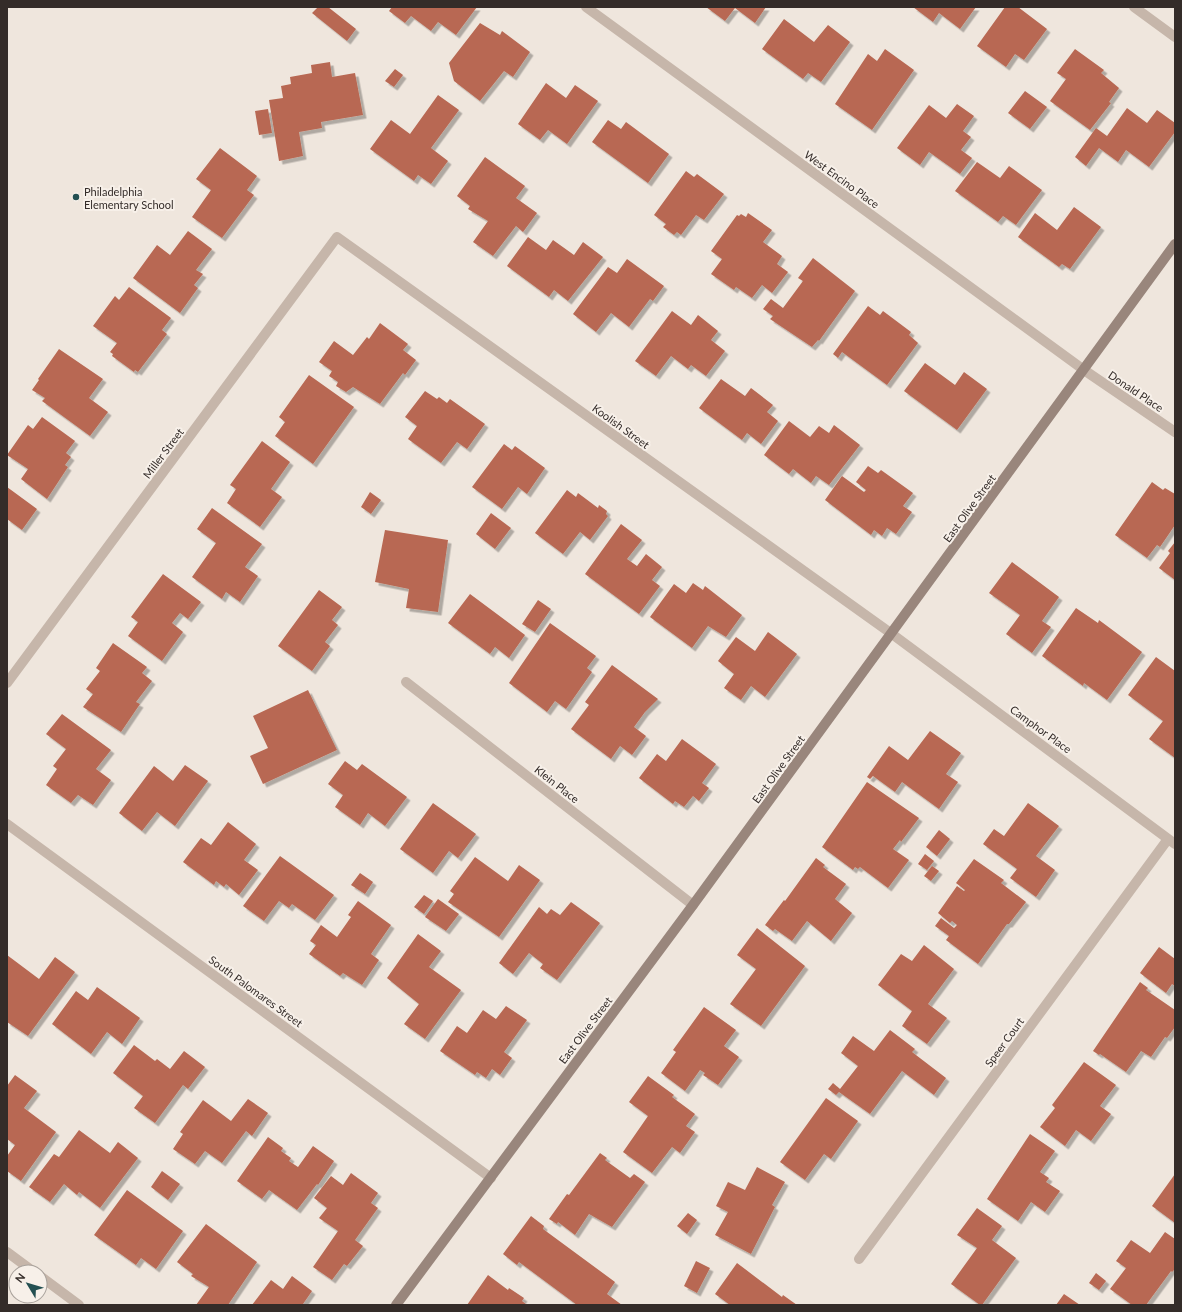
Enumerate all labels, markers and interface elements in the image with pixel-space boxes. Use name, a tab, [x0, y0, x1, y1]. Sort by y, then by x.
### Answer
street label: West Encino Place	[802, 148, 882, 211]
place label: Philadelphia Elementary School	[84, 185, 174, 211]
marker: Philadelphia Elementary School	[71, 192, 81, 202]
street label: Donald Place	[1106, 368, 1166, 414]
street label: Koolish Street	[590, 401, 652, 451]
street label: Miller Street	[140, 425, 186, 481]
street label: East Olive Street	[940, 472, 998, 544]
street label: Camphor Place	[1008, 702, 1074, 756]
street label: East Olive Street	[749, 733, 807, 805]
street label: Klein Place	[532, 763, 582, 806]
street label: South Palomares Street	[207, 953, 305, 1029]
street label: East Olive Street	[556, 994, 614, 1066]
street label: Speer Court	[982, 1015, 1026, 1069]
north arrow	[8, 1264, 48, 1304]
text: N	[12, 1270, 27, 1285]

